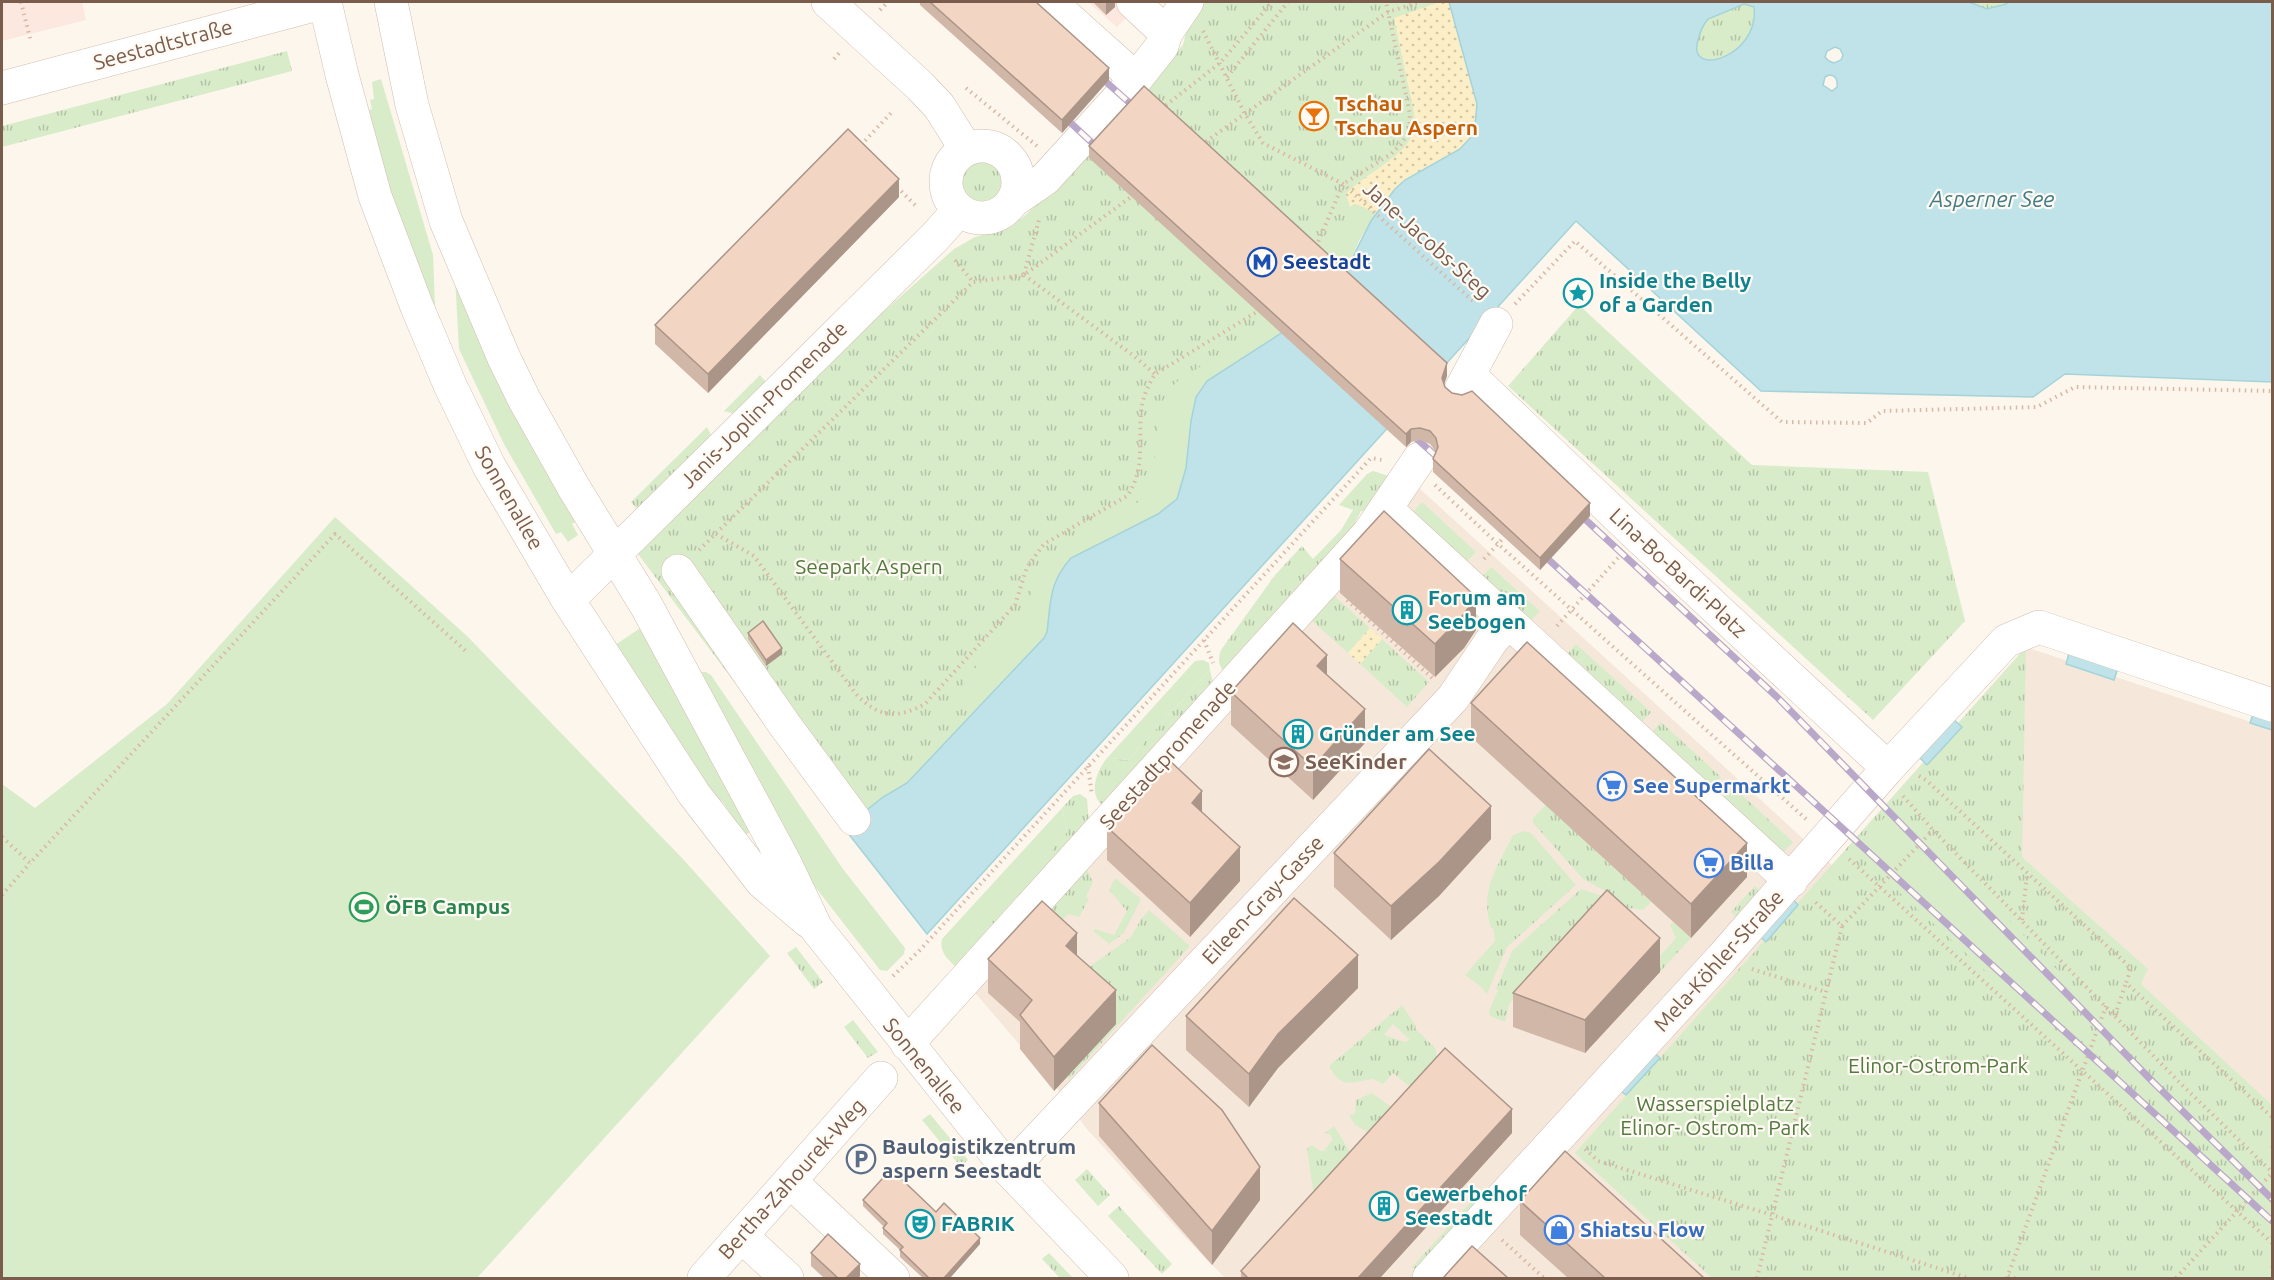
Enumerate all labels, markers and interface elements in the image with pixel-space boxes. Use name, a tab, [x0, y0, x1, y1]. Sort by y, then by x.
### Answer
street label: Seestadtstraße	[90, 14, 235, 74]
place label: Tschau Tschau Aspern	[1335, 91, 1478, 139]
bar icon: Tschau Tschau Aspern	[1298, 100, 1330, 132]
street label: Jane-Jacobs-Steg	[1359, 176, 1497, 303]
water label: Asperner See	[1929, 186, 2054, 211]
metro station icon: Seestadt	[1246, 246, 1278, 278]
place label: Seestadt	[1283, 249, 1371, 273]
place label: Inside the Belly of a Garden	[1599, 268, 1751, 316]
place icon: Inside the Belly of a Garden	[1562, 277, 1594, 309]
street label: Janis-Joplin-Promenade	[675, 316, 852, 493]
street label: Sonnenallee	[471, 441, 549, 554]
street label: Lina-Bo-Bardi-Platz	[1605, 503, 1752, 642]
park label: Seepark Aspern	[795, 554, 943, 578]
place label: Forum am Seebogen	[1428, 585, 1526, 633]
building icon: Forum am Seebogen	[1391, 594, 1423, 626]
street label: Seestadtpromenade	[1094, 675, 1240, 834]
building icon: Gründer am See	[1282, 718, 1314, 750]
place label: Gründer am See	[1319, 721, 1476, 745]
school or university icon: SeeKinder	[1268, 746, 1300, 778]
place label: SeeKinder	[1305, 749, 1407, 773]
supermarket icon: See Supermarkt	[1596, 770, 1628, 802]
place label: See Supermarkt	[1633, 773, 1790, 797]
street label: Eileen-Gray-Gasse	[1197, 830, 1328, 969]
supermarket icon: Billa	[1693, 847, 1725, 879]
place label: Billa	[1730, 850, 1774, 874]
street label: Mela-Köhler-Straße	[1648, 885, 1788, 1036]
sports icon: ÖFB Campus	[348, 891, 380, 923]
place label: ÖFB Campus	[385, 894, 510, 918]
street label: Sonnenallee	[879, 1013, 971, 1118]
park label: Elinor-Ostrom-Park	[1848, 1053, 2028, 1077]
park label: Wasserspielplatz Elinor- Ostrom- Park	[1620, 1091, 1810, 1139]
street label: Bertha-Zahourek-Weg	[713, 1093, 870, 1263]
place label: Baulogistikzentrum aspern Seestadt	[882, 1134, 1076, 1182]
parking icon: Baulogistikzentrum aspern Seestadt	[845, 1143, 877, 1175]
place label: Gewerbehof Seestadt	[1405, 1181, 1527, 1229]
building icon: Gewerbehof Seestadt	[1368, 1190, 1400, 1222]
theatre icon: FABRIK	[904, 1208, 936, 1240]
place label: FABRIK	[941, 1211, 1015, 1235]
shop icon: Shiatsu Flow	[1543, 1214, 1575, 1246]
place label: Shiatsu Flow	[1580, 1217, 1705, 1241]

